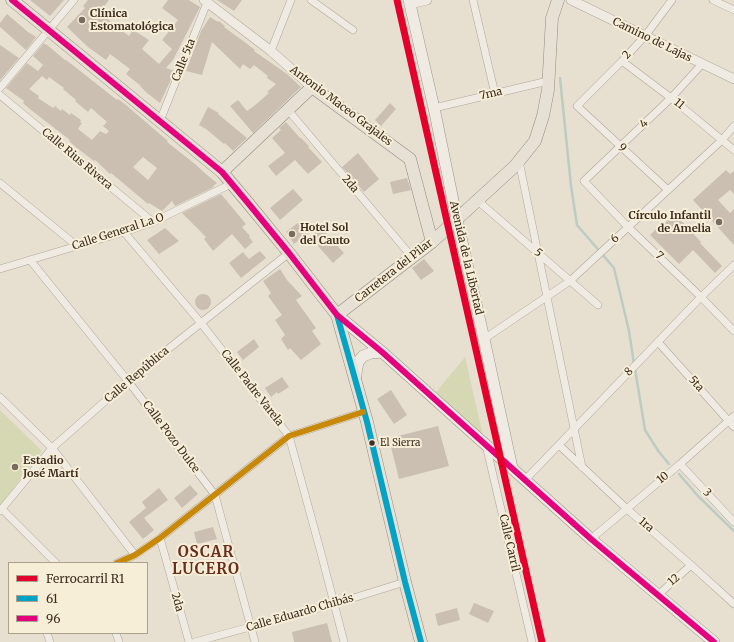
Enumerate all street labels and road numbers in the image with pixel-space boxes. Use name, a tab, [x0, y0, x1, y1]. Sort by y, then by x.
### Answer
street label: Camino de Lajas	[610, 15, 694, 65]
street label: Calle 5ta	[170, 37, 198, 83]
street label: 2	[620, 48, 634, 62]
street label: Antonio Maceo Grajales	[287, 63, 395, 149]
street label: 7ma	[478, 85, 504, 103]
street label: 11	[671, 96, 687, 112]
street label: 4	[637, 117, 651, 131]
street label: Calle Rius Rivera	[39, 126, 115, 192]
street label: 9	[615, 141, 629, 155]
street label: 2da	[339, 172, 361, 196]
street label: Avenida de la Libertad	[446, 200, 486, 316]
street label: Calle General La O	[70, 211, 166, 253]
street label: 6	[608, 232, 622, 246]
street label: Carretera del Pilar	[352, 237, 436, 305]
street label: 5	[531, 246, 545, 260]
street label: 7	[652, 249, 666, 263]
street label: Calle República	[102, 344, 172, 406]
street label: Calle Padre Varela	[218, 347, 286, 429]
street label: 8	[622, 365, 636, 379]
street label: 5ta	[686, 374, 706, 394]
street label: Calle Pozo Dulce	[140, 399, 202, 475]
street label: 10	[654, 469, 672, 487]
street label: 3	[700, 486, 714, 500]
street label: Calle Carril	[496, 513, 522, 573]
street label: 1ra	[636, 515, 656, 535]
street label: 12	[665, 571, 683, 589]
street label: 2da	[168, 591, 186, 613]
street label: Calle Eduardo Chibás	[245, 591, 355, 635]

